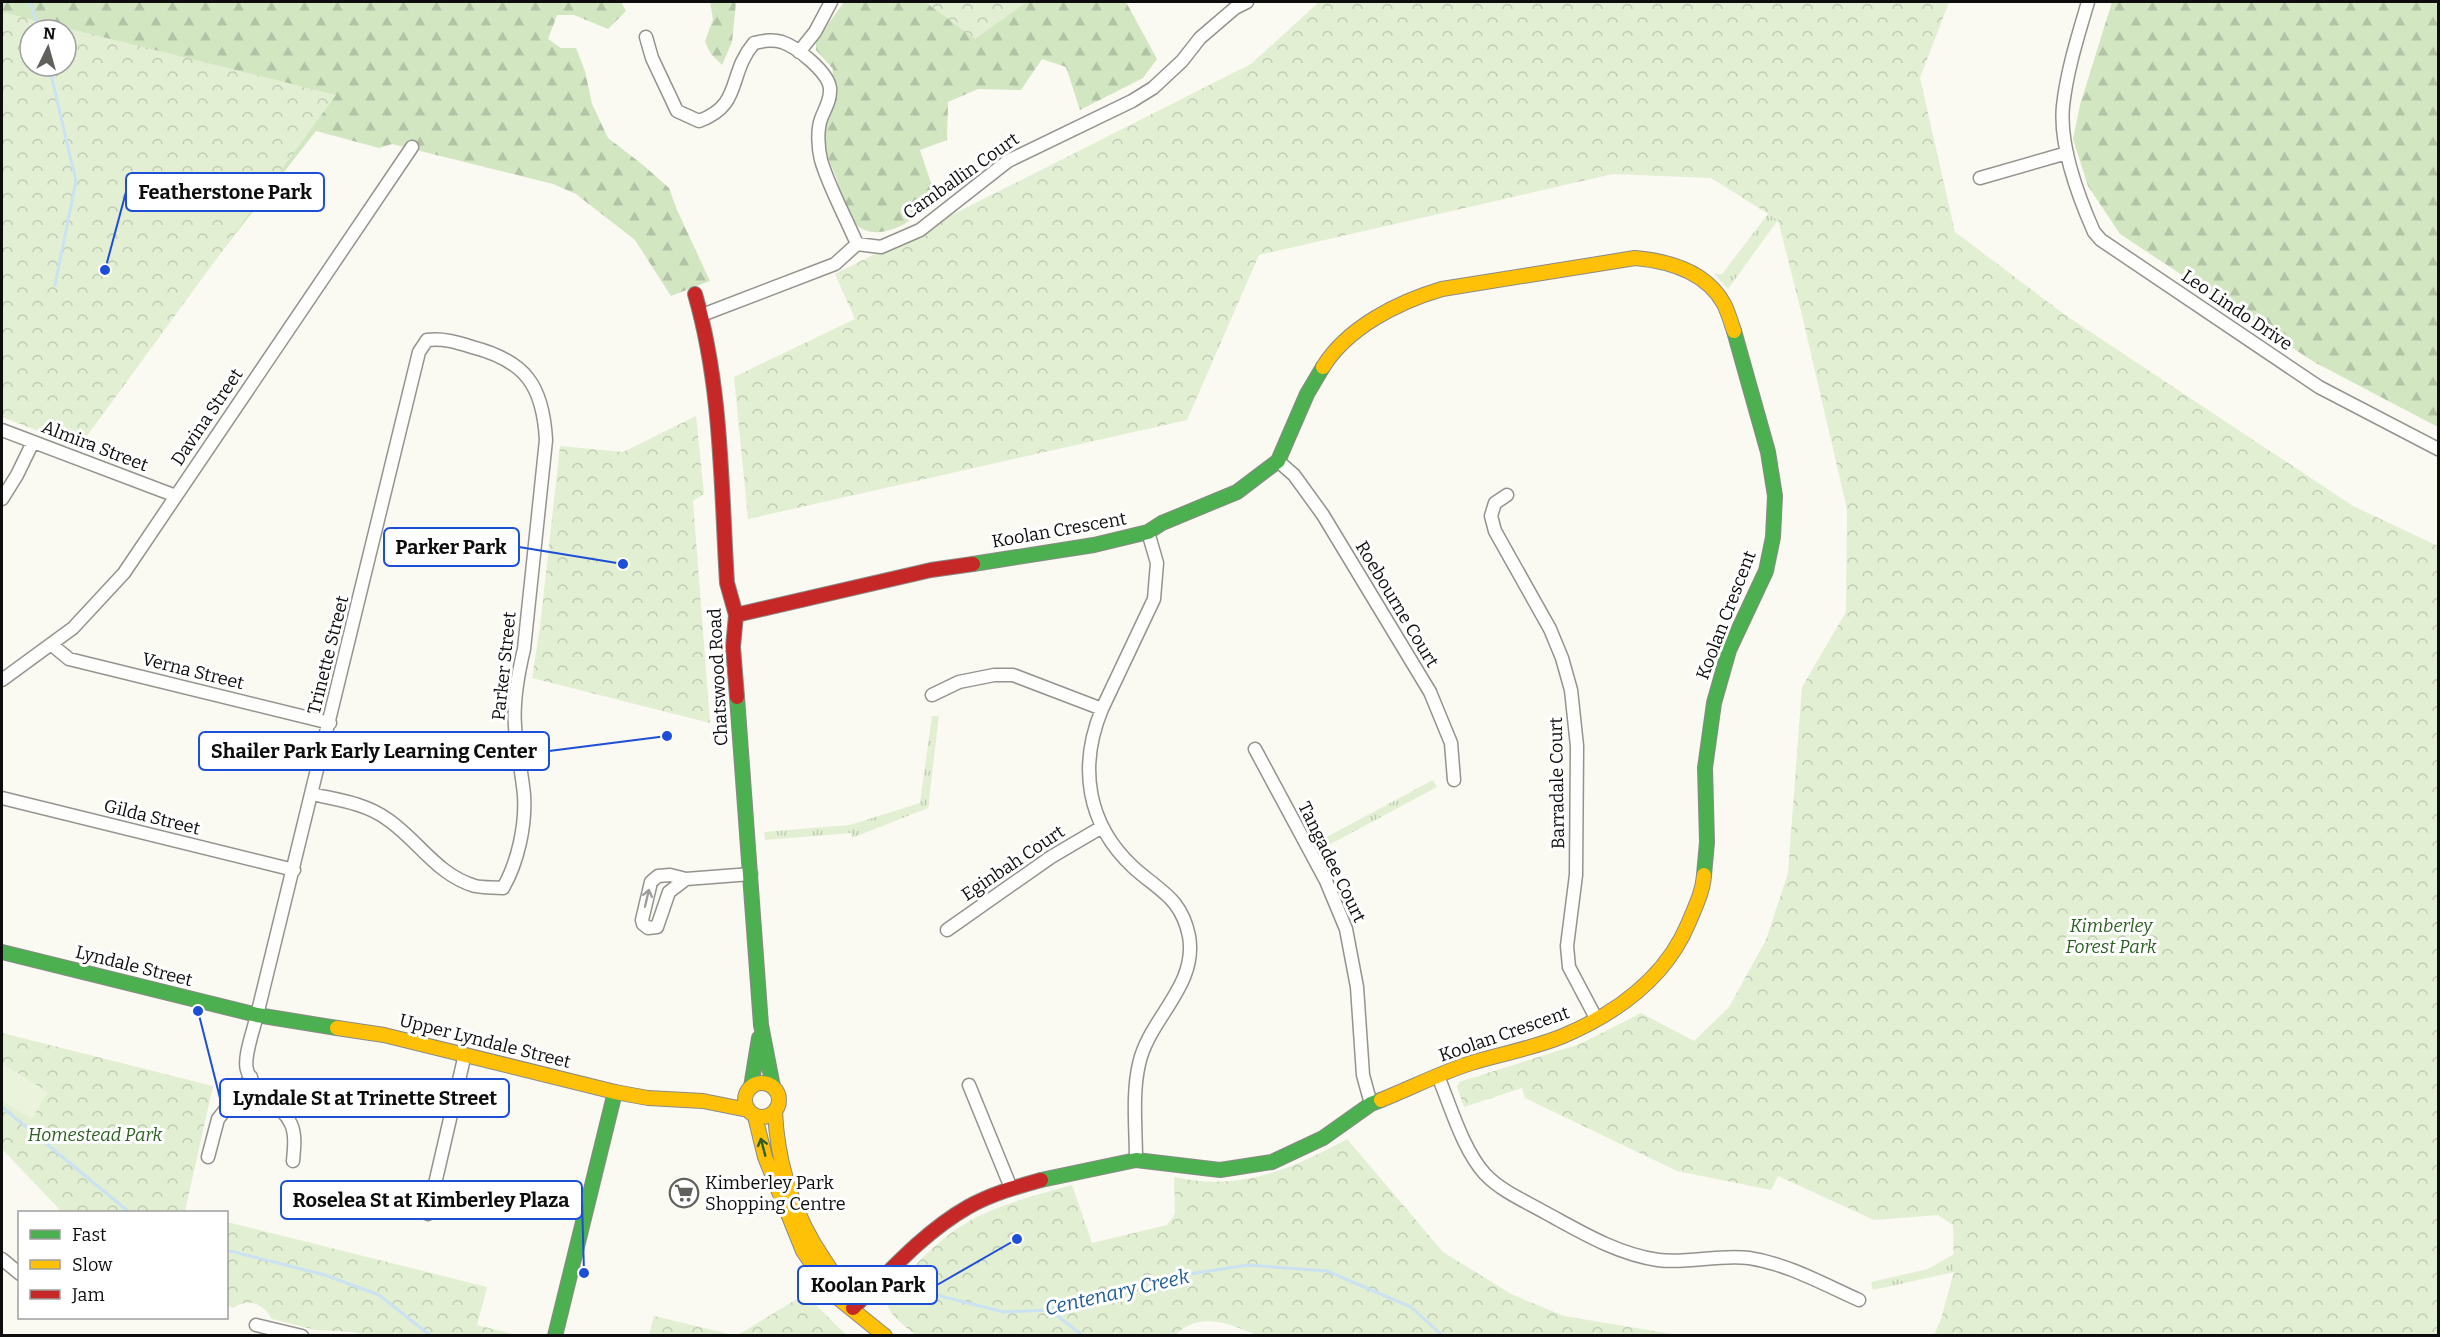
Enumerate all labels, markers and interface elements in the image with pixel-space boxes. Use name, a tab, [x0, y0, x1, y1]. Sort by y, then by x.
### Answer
north arrow	[18, 18, 78, 78]
text: N	[42, 24, 56, 44]
street label: Camballin Court	[899, 128, 1024, 224]
callout: Featherstone Park	[126, 173, 324, 211]
text: Featherstone Park	[138, 180, 312, 204]
street label: Leo Lindo Drive	[2177, 265, 2297, 355]
street label: Davina Street	[166, 364, 248, 470]
street label: Almira Street	[39, 416, 152, 476]
street label: Koolan Crescent	[990, 507, 1128, 553]
callout: Parker Park	[384, 528, 519, 566]
text: Parker Park	[395, 535, 507, 559]
street label: Roebourne Court	[1351, 537, 1444, 671]
street label: Koolan Crescent	[1691, 547, 1761, 683]
street label: Trinette Street	[303, 593, 353, 717]
street label: Chatswood Road	[703, 607, 733, 747]
street label: Parker Street	[487, 610, 521, 722]
street label: Verna Street	[140, 648, 247, 694]
street label: Barradale Court	[1545, 716, 1569, 849]
callout: Shailer Park Early Learning Center	[199, 732, 549, 770]
text: Shailer Park Early Learning Center	[211, 739, 538, 763]
street label: Gilda Street	[102, 794, 203, 840]
street label: Tangadee Court	[1293, 798, 1371, 926]
street label: Eginbah Court	[957, 820, 1069, 906]
one-way arrow	[642, 889, 654, 908]
park label: Kimberley Forest Park	[2065, 915, 2157, 958]
street label: Lyndale Street	[73, 941, 195, 991]
street label: Koolan Crescent	[1436, 1001, 1572, 1067]
street label: Upper Lyndale Street	[397, 1009, 573, 1073]
callout: Lyndale St at Trinette Street	[220, 1079, 509, 1117]
text: Lyndale St at Trinette Street	[233, 1086, 497, 1110]
park label: Homestead Park	[28, 1124, 163, 1146]
one-way arrow	[756, 1137, 768, 1156]
place label: Kimberley Park Shopping Centre	[705, 1172, 845, 1215]
supermarket icon: Kimberley Park Shopping Centre	[668, 1177, 700, 1209]
callout: Roselea St at Kimberley Plaza	[281, 1181, 582, 1219]
text: Roselea St at Kimberley Plaza	[292, 1188, 570, 1212]
legend	[18, 1211, 228, 1319]
text: Fast	[72, 1224, 107, 1246]
text: Slow	[72, 1254, 113, 1276]
water label: Centenary Creek	[1042, 1264, 1192, 1320]
callout: Koolan Park	[798, 1266, 937, 1304]
text: Koolan Park	[811, 1273, 925, 1297]
text: Jam	[71, 1284, 105, 1306]

